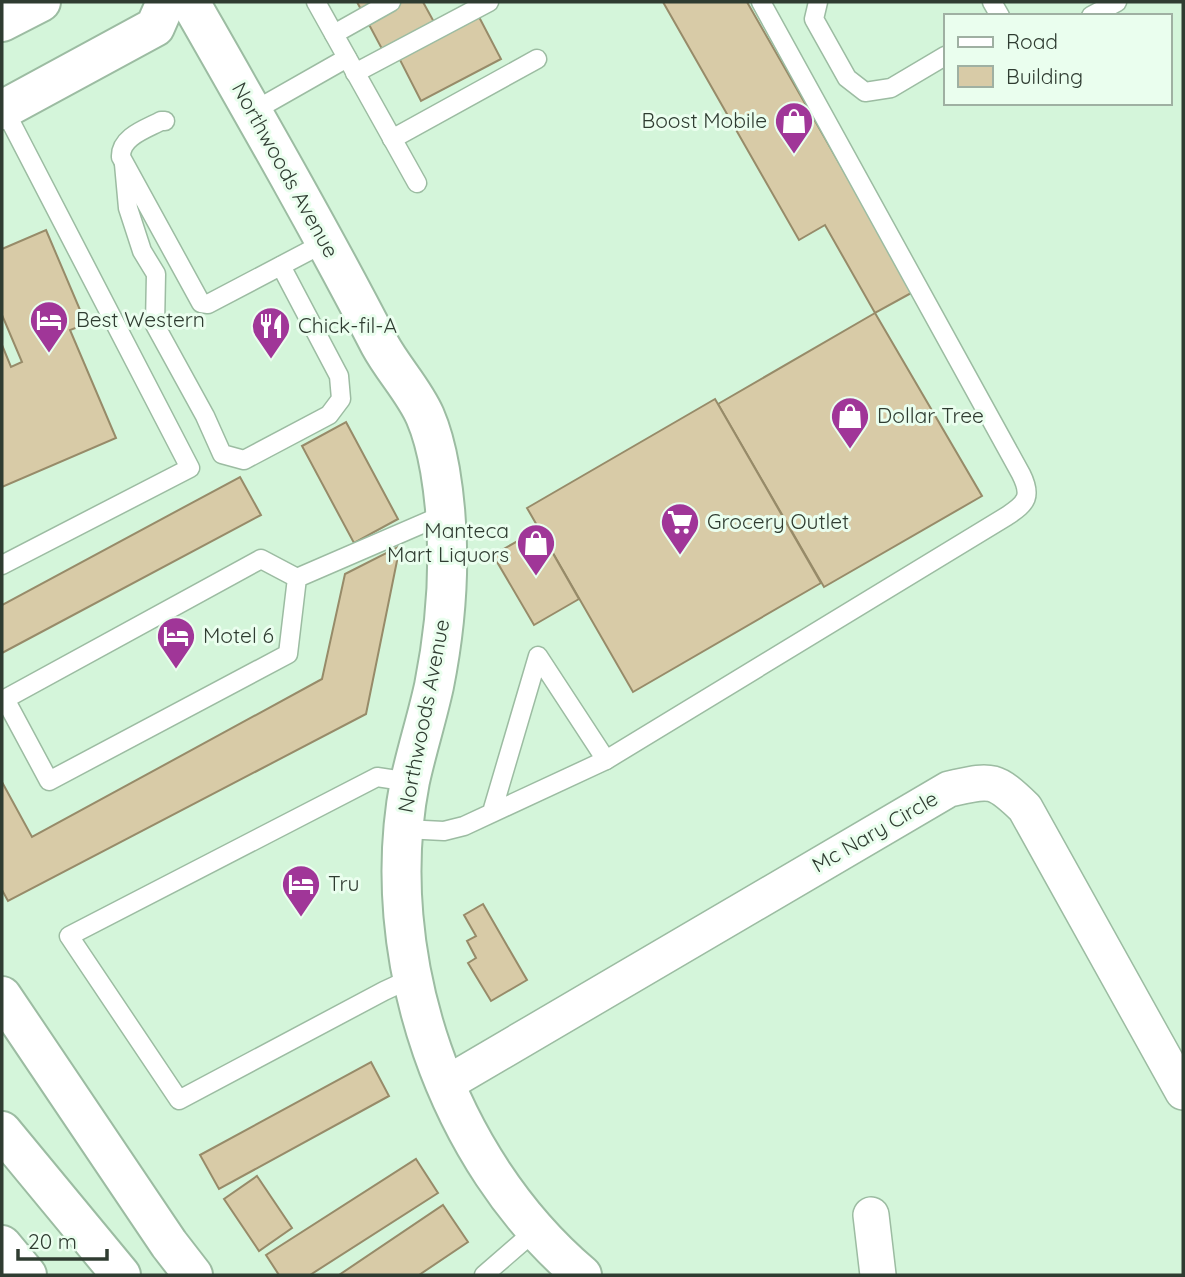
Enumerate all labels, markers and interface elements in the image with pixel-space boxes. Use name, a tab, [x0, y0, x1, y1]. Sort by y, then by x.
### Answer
legend	[944, 14, 1171, 105]
text: Road	[1006, 28, 1058, 54]
text: Building	[1006, 63, 1083, 89]
street label: Northwoods Avenue	[227, 77, 345, 262]
shop icon: Boost Mobile	[773, 100, 815, 155]
place label: Boost Mobile	[642, 107, 767, 133]
hotel icon: Best Western	[28, 299, 70, 354]
restaurant icon: Chick-fil-A	[250, 305, 292, 360]
place label: Best Western	[76, 306, 205, 332]
place label: Chick-fil-A	[298, 312, 397, 338]
shop icon: Dollar Tree	[829, 395, 871, 450]
place label: Dollar Tree	[877, 402, 984, 428]
supermarket icon: Grocery Outlet	[659, 501, 701, 556]
place label: Grocery Outlet	[707, 508, 849, 534]
place label: Manteca Mart Liquors	[387, 517, 509, 567]
shop icon: Manteca Mart Liquors	[515, 522, 557, 577]
hotel icon: Motel 6	[155, 615, 197, 670]
street label: Northwoods Avenue	[392, 617, 455, 815]
place label: Motel 6	[203, 622, 274, 648]
street label: Mc Nary Circle	[807, 785, 942, 878]
hotel icon: Tru	[280, 863, 322, 918]
place label: Tru	[328, 870, 359, 896]
scale bar	[18, 1218, 107, 1262]
text: 20 m	[28, 1228, 77, 1254]

